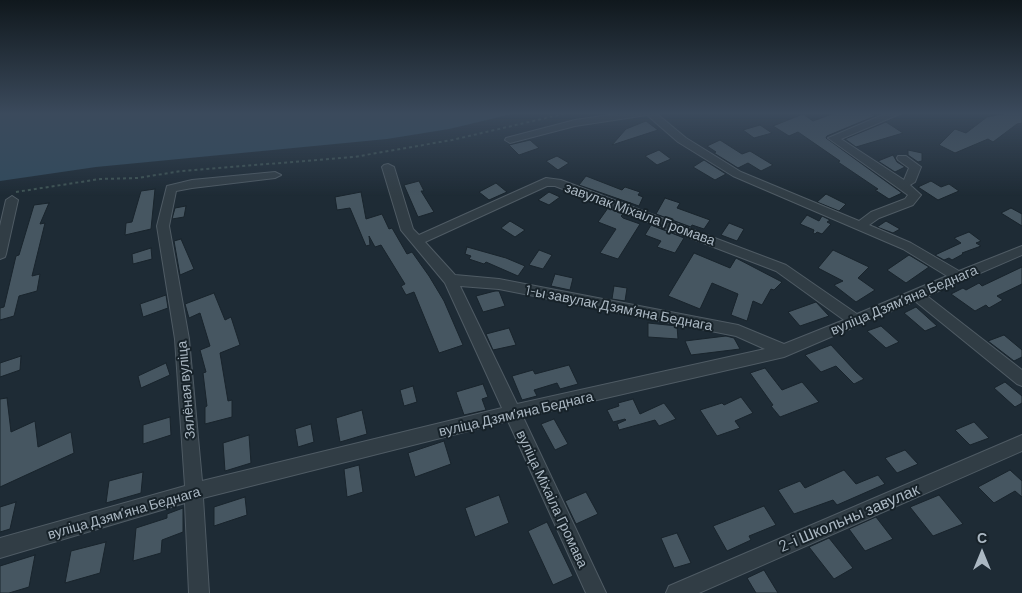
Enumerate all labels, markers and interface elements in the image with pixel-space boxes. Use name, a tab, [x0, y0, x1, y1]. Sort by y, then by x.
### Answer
street label: завулак Міхаіла Громава	[562, 179, 718, 249]
street label: вуліца Дзямʼяна Беднага	[828, 261, 980, 339]
street label: 1-ы завулак Дзямʼяна Беднага	[524, 282, 714, 334]
street label: Зялёная вуліца	[173, 340, 199, 440]
street label: вуліца Дзямʼяна Беднага	[437, 388, 595, 440]
street label: вуліца Міхаіла Громава	[513, 428, 591, 570]
street label: 2-і Школьны завулак	[776, 480, 922, 556]
street label: вуліца Дзямʼяна Беднага	[46, 483, 202, 543]
north arrow	[957, 528, 1007, 578]
text: С	[977, 529, 987, 546]

